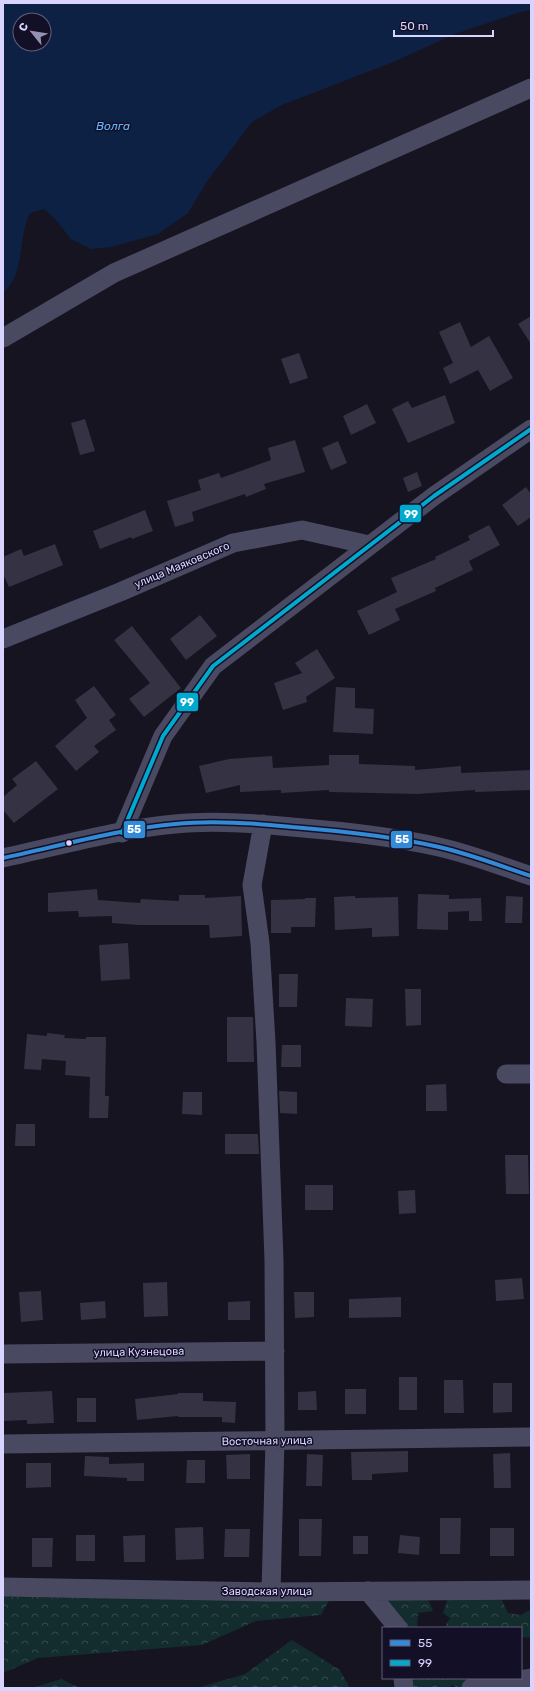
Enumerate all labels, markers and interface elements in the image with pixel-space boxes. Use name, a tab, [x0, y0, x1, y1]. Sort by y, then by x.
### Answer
north arrow	[12, 12, 52, 52]
scale bar	[394, 12, 493, 38]
text: 50 m	[400, 19, 428, 33]
text: С	[16, 20, 31, 34]
water label: Волга	[96, 119, 130, 133]
line badge: 99	[399, 504, 422, 523]
text: 99	[404, 508, 418, 521]
street label: улица Маяковского	[132, 539, 232, 591]
line badge: 99	[176, 692, 199, 712]
text: 99	[180, 696, 194, 709]
line badge: 55	[123, 820, 146, 839]
text: 55	[127, 823, 141, 836]
line badge: 55	[390, 830, 413, 849]
text: 55	[395, 833, 409, 846]
unlabelled marker	[64, 838, 74, 848]
street label: улица Кузнецова	[94, 1345, 184, 1359]
street label: Восточная улица	[221, 1434, 313, 1448]
street label: Заводская улица	[222, 1585, 312, 1598]
legend	[382, 1627, 522, 1679]
text: 55	[418, 1636, 432, 1650]
text: 99	[418, 1656, 432, 1670]

